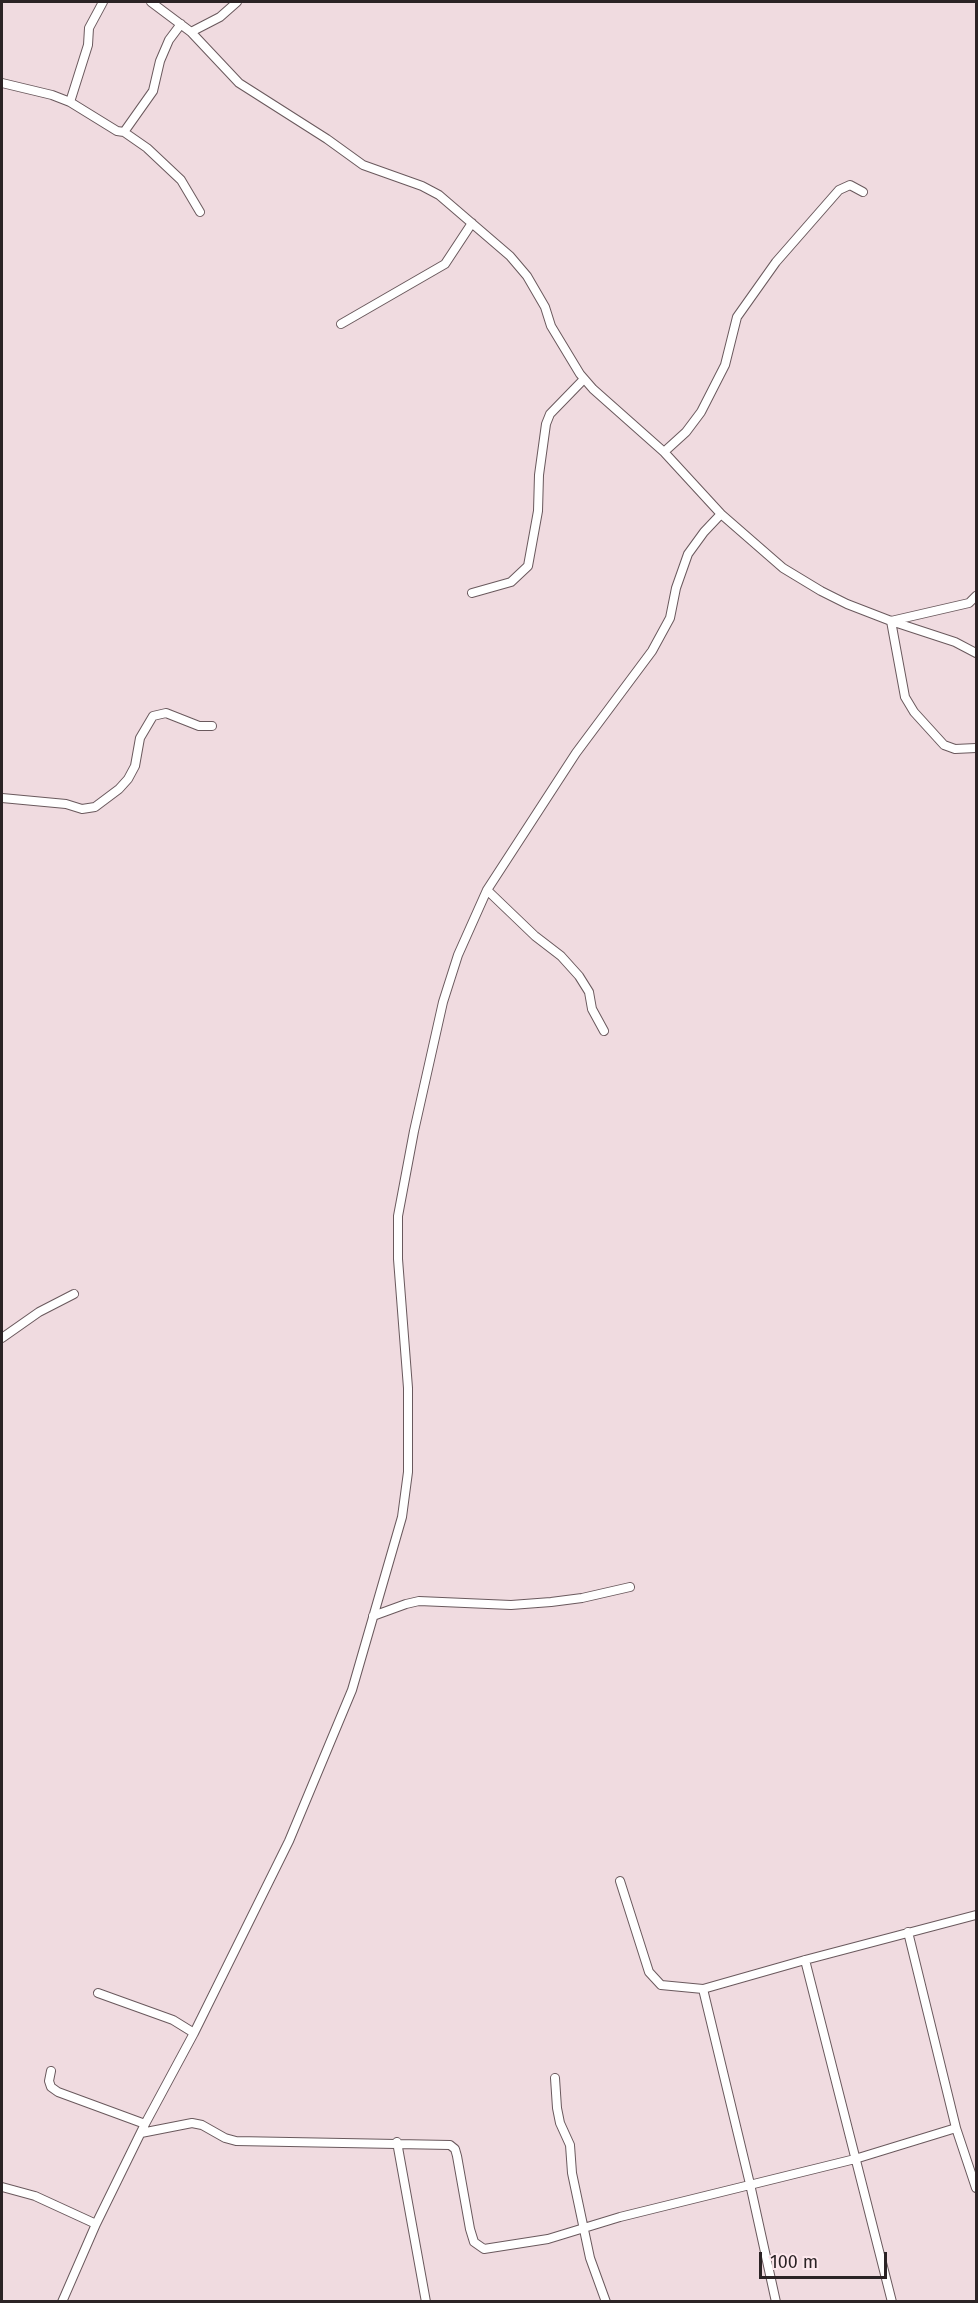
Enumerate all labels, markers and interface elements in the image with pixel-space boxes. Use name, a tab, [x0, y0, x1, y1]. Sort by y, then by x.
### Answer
scale bar	[762, 2240, 890, 2278]
text: 100 m	[770, 2251, 818, 2273]

